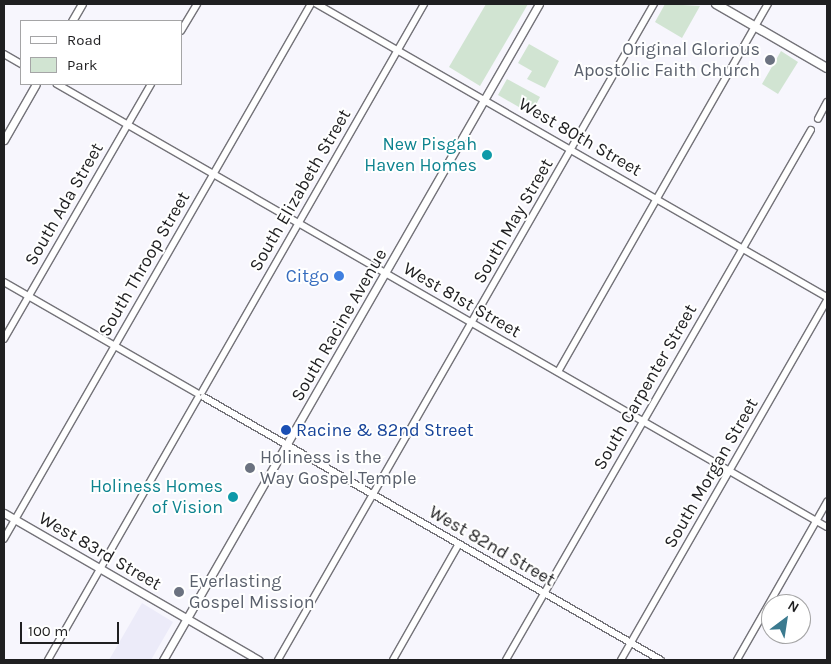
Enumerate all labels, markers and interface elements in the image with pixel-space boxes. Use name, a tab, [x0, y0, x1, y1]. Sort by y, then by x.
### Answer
legend	[20, 20, 182, 85]
text: Road	[67, 31, 102, 49]
place label: Original Glorious Apostolic Faith Church	[574, 39, 760, 82]
marker: Original Glorious Apostolic Faith Church	[764, 54, 776, 66]
text: Park	[67, 56, 97, 74]
street label: West 80th Street	[515, 93, 645, 181]
street label: South Elizabeth Street	[245, 105, 355, 275]
place label: New Pisgah Haven Homes	[364, 134, 477, 176]
street label: South Ada Street	[20, 139, 108, 269]
marker: New Pisgah Haven Homes	[481, 149, 493, 161]
street label: South May Street	[468, 155, 558, 287]
street label: South Throop Street	[94, 188, 194, 340]
street label: South Racine Avenue	[286, 245, 392, 405]
street label: West 81st Street	[399, 258, 525, 342]
place label: Citgo	[286, 265, 329, 287]
marker: Citgo	[333, 270, 345, 282]
street label: South Carpenter Street	[589, 300, 701, 474]
street label: South Morgan Street	[659, 394, 763, 552]
place label: Racine & 82nd Street	[296, 419, 473, 441]
marker: Racine & 82nd Street	[280, 424, 292, 436]
place label: Holiness is the Way Gospel Temple	[260, 447, 417, 489]
marker: Holiness is the Way Gospel Temple	[244, 462, 256, 474]
place label: Holiness Homes of Vision	[90, 476, 223, 518]
marker: Holiness Homes of Vision	[227, 491, 239, 503]
street label: West 82nd Street	[425, 501, 559, 591]
street label: West 83rd Street	[35, 507, 165, 595]
place label: Everlasting Gospel Mission	[189, 571, 315, 614]
marker: Everlasting Gospel Mission	[173, 586, 185, 598]
north arrow	[761, 594, 811, 644]
text: N	[785, 597, 802, 616]
scale bar	[22, 612, 121, 644]
text: 100 m	[28, 622, 68, 640]

